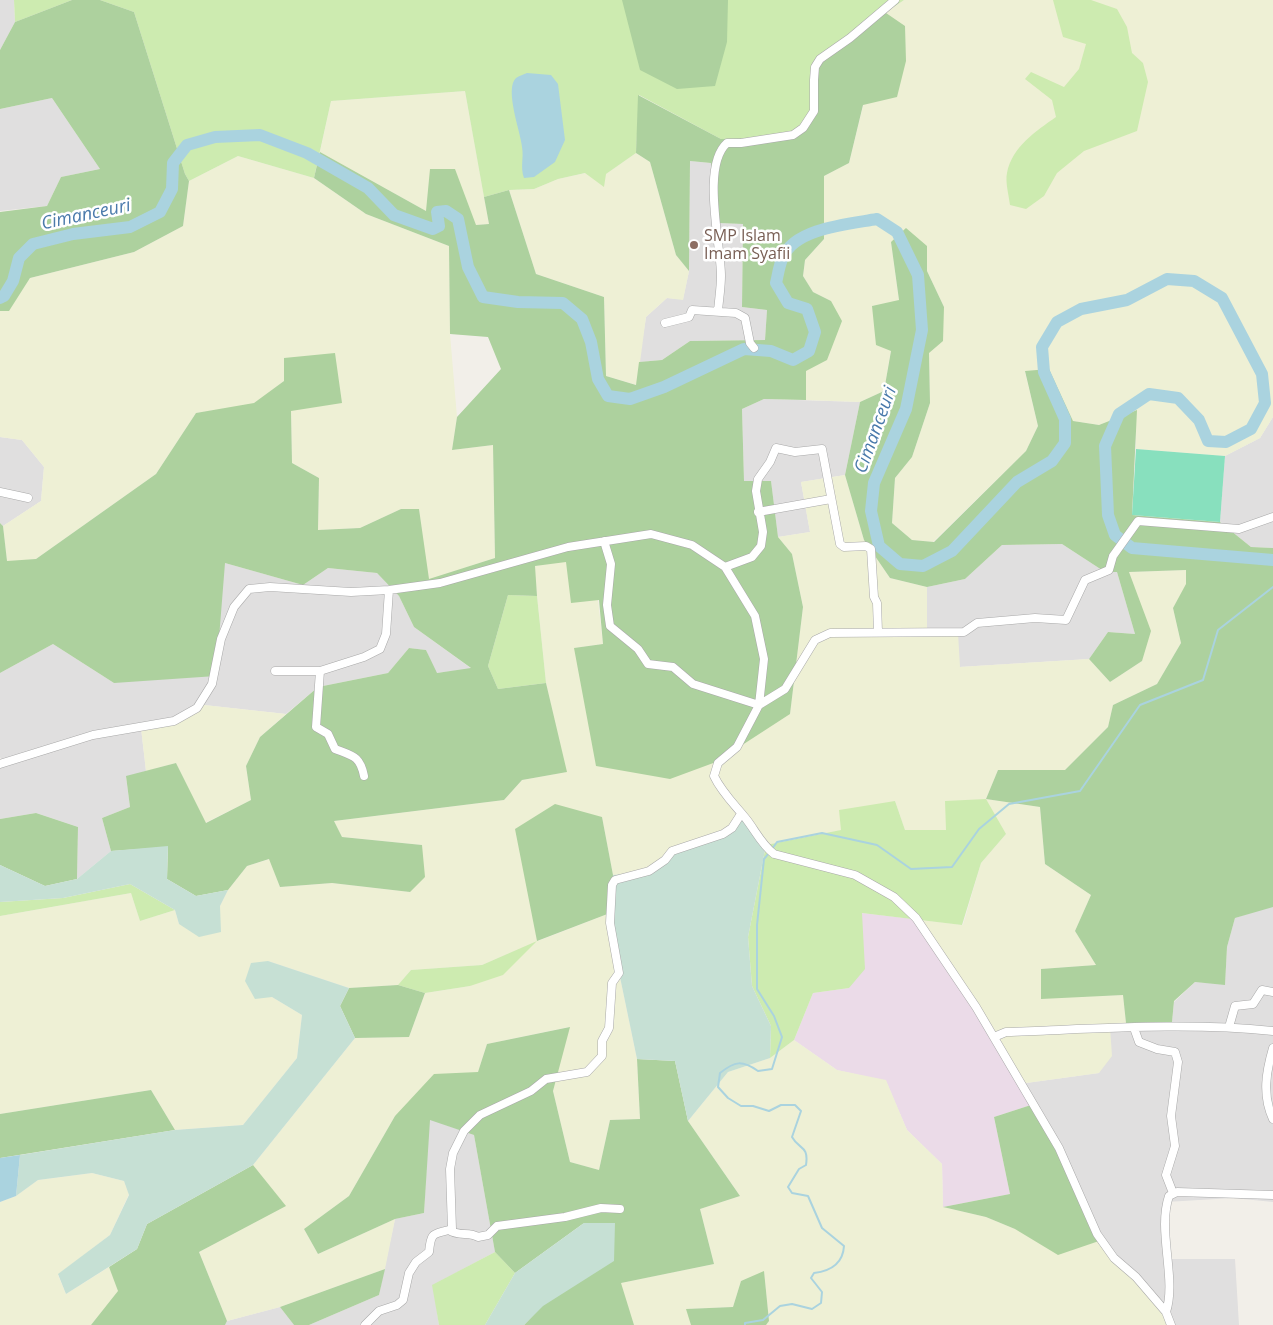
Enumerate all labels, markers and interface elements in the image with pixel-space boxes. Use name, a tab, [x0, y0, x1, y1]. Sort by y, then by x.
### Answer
water label: Cimanceuri	[39, 195, 133, 235]
place label: SMP Islam Imam Syafii	[704, 226, 790, 264]
marker: SMP Islam Imam Syafii	[688, 239, 700, 251]
water label: Cimanceuri	[850, 384, 902, 476]

